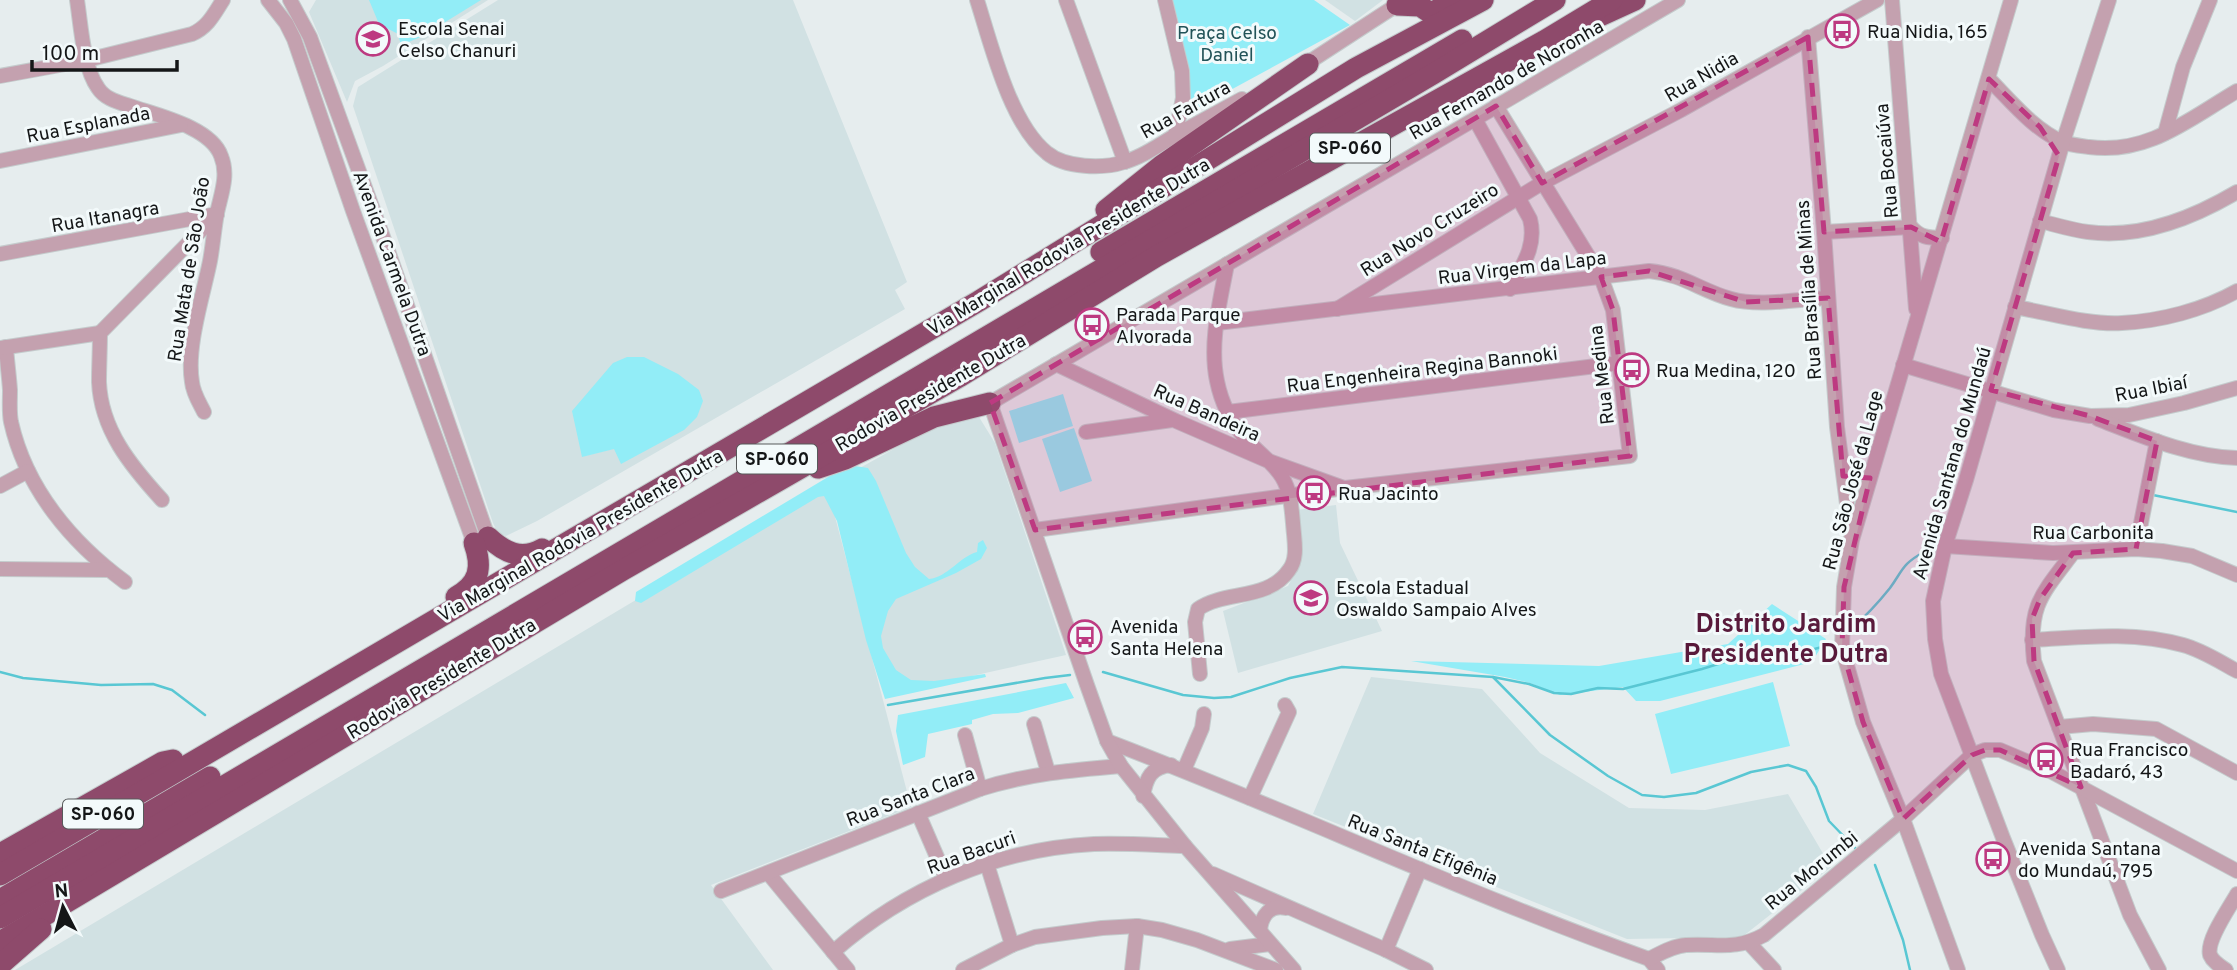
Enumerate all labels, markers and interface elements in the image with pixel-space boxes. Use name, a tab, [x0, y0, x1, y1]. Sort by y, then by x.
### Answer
bus stop icon: Rua Nidia, 165	[1823, 12, 1861, 50]
street label: Rua Fernando de Noronha	[1406, 15, 1608, 146]
place label: Escola Senai Celso Chanuri	[398, 18, 516, 64]
school or university icon: Escola Senai Celso Chanuri	[354, 20, 392, 58]
place label: Rua Nidia, 165	[1867, 21, 1988, 45]
park label: Praça Celso Daniel	[1177, 22, 1277, 68]
scale bar	[32, 28, 177, 72]
text: 100 m	[42, 41, 99, 68]
street label: Rua Nidia	[1661, 47, 1743, 108]
street label: Rua Fartura	[1137, 76, 1235, 145]
street label: Rua Esplanada	[25, 102, 152, 150]
street label: Rua Bocaiúva	[1871, 102, 1905, 219]
road number: SP-060	[1310, 134, 1390, 162]
street label: Via Marginal Rodovia Presidente Dutra	[923, 154, 1215, 342]
street label: Avenida Carmela Dutra	[346, 168, 436, 360]
street label: Rua Mata de São João	[164, 175, 216, 363]
street label: Rua Novo Cruzeiro	[1356, 179, 1504, 283]
street label: Rua Itanagra	[50, 197, 161, 239]
street label: Rua Brasília de Minas	[1792, 199, 1828, 381]
street label: Rua Virgem da Lapa	[1437, 247, 1608, 291]
place label: Parada Parque Alvorada	[1116, 304, 1241, 350]
bus stop icon: Parada Parque Alvorada	[1073, 306, 1111, 344]
street label: Rua Medina	[1585, 324, 1621, 426]
street label: Rodovia Presidente Dutra	[831, 329, 1031, 458]
street label: Rua Engenheira Regina Bannoki	[1285, 342, 1559, 400]
street label: Avenida Santana do Mundaú	[1908, 344, 1998, 583]
bus stop icon: Rua Medina, 120	[1613, 351, 1651, 389]
place label: Rua Medina, 120	[1656, 360, 1796, 384]
street label: Rua Ibiaí	[2113, 371, 2192, 409]
street label: Rua Bandeira	[1149, 380, 1263, 448]
street label: Rua São José da Lage	[1818, 388, 1889, 573]
road number: SP-060	[737, 444, 817, 474]
street label: Via Marginal Rodovia Presidente Dutra	[434, 445, 728, 628]
bus stop icon: Rua Jacinto	[1295, 474, 1333, 512]
place label: Rua Jacinto	[1338, 483, 1439, 507]
street label: Rua Carbonita	[2032, 522, 2154, 546]
place label: Escola Estadual Oswaldo Sampaio Alves	[1336, 577, 1537, 623]
school or university icon: Escola Estadual Oswaldo Sampaio Alves	[1292, 579, 1330, 617]
district label: Distrito Jardim Presidente Dutra	[1684, 609, 1888, 672]
street label: Rodovia Presidente Dutra	[343, 614, 541, 746]
place label: Avenida Santa Helena	[1110, 616, 1223, 662]
bus stop icon: Avenida Santa Helena	[1066, 618, 1104, 656]
place label: Rua Francisco Badaró, 43	[2070, 739, 2188, 785]
bus stop icon: Rua Francisco Badaró, 43	[2027, 741, 2065, 779]
street label: Rua Santa Clara	[843, 762, 978, 833]
road number: SP-060	[63, 800, 143, 828]
street label: Rua Santa Efigênia	[1344, 810, 1501, 892]
street label: Rua Bacuri	[924, 827, 1019, 881]
street label: Rua Morumbi	[1761, 827, 1864, 916]
place label: Avenida Santana do Mundaú, 795	[2018, 838, 2161, 884]
bus stop icon: Avenida Santana do Mundaú, 795	[1974, 840, 2012, 878]
north arrow	[28, 872, 98, 942]
text: N	[53, 879, 69, 905]

